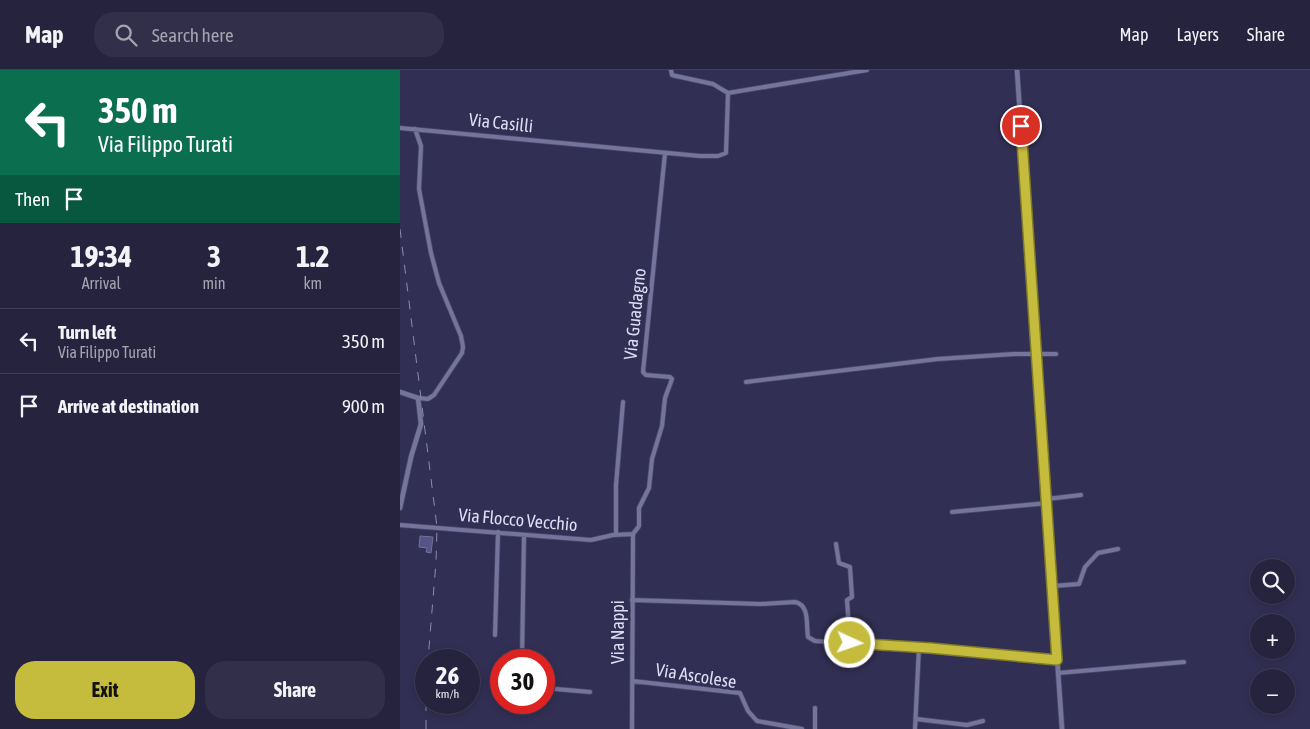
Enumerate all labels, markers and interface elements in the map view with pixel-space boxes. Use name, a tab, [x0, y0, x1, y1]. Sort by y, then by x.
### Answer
search box	[94, 12, 444, 57]
text: Map	[25, 21, 64, 48]
icon: search	[112, 21, 140, 49]
text: Search here	[152, 24, 234, 46]
text: Map	[1119, 24, 1148, 45]
text: Layers	[1176, 24, 1219, 45]
text: Share	[1247, 24, 1285, 45]
icon: left	[15, 90, 80, 155]
text: 350 m	[98, 90, 177, 130]
pin	[1000, 105, 1042, 147]
street label: Via Casilli	[468, 109, 534, 136]
icon: arrive	[1007, 112, 1035, 140]
text: Via Filippo Turati	[98, 131, 233, 157]
icon: arrive	[60, 185, 88, 213]
text: Then	[15, 188, 50, 210]
text: 19:34	[70, 239, 132, 273]
text: 3	[207, 239, 221, 273]
text: 1.2	[296, 239, 330, 273]
street label: Via Guadagno	[619, 267, 650, 361]
text: Arrival	[82, 274, 121, 292]
text: min	[203, 274, 226, 292]
text: km	[303, 274, 322, 292]
text: Turn left	[58, 321, 116, 343]
icon: left	[15, 327, 43, 355]
text: 350 m	[342, 330, 385, 352]
text: Via Filippo Turati	[58, 343, 156, 361]
icon: arrive	[15, 392, 43, 420]
text: Arrive at destination	[58, 395, 199, 417]
text: 900 m	[342, 395, 385, 417]
street label: Via Flocco Vecchio	[458, 504, 578, 535]
map controls	[1250, 559, 1295, 714]
button: search	[1250, 559, 1295, 604]
street label: Via Nappi	[607, 600, 628, 664]
button: +	[1250, 614, 1295, 659]
position arrow	[823, 616, 875, 668]
speed limit sign: 30	[490, 649, 555, 714]
street label: Via Ascolese	[654, 659, 738, 692]
button: Exit	[15, 661, 195, 719]
button: Share	[205, 661, 385, 719]
text: 26	[436, 661, 459, 689]
button: −	[1250, 669, 1295, 714]
text: km/h	[436, 687, 459, 701]

